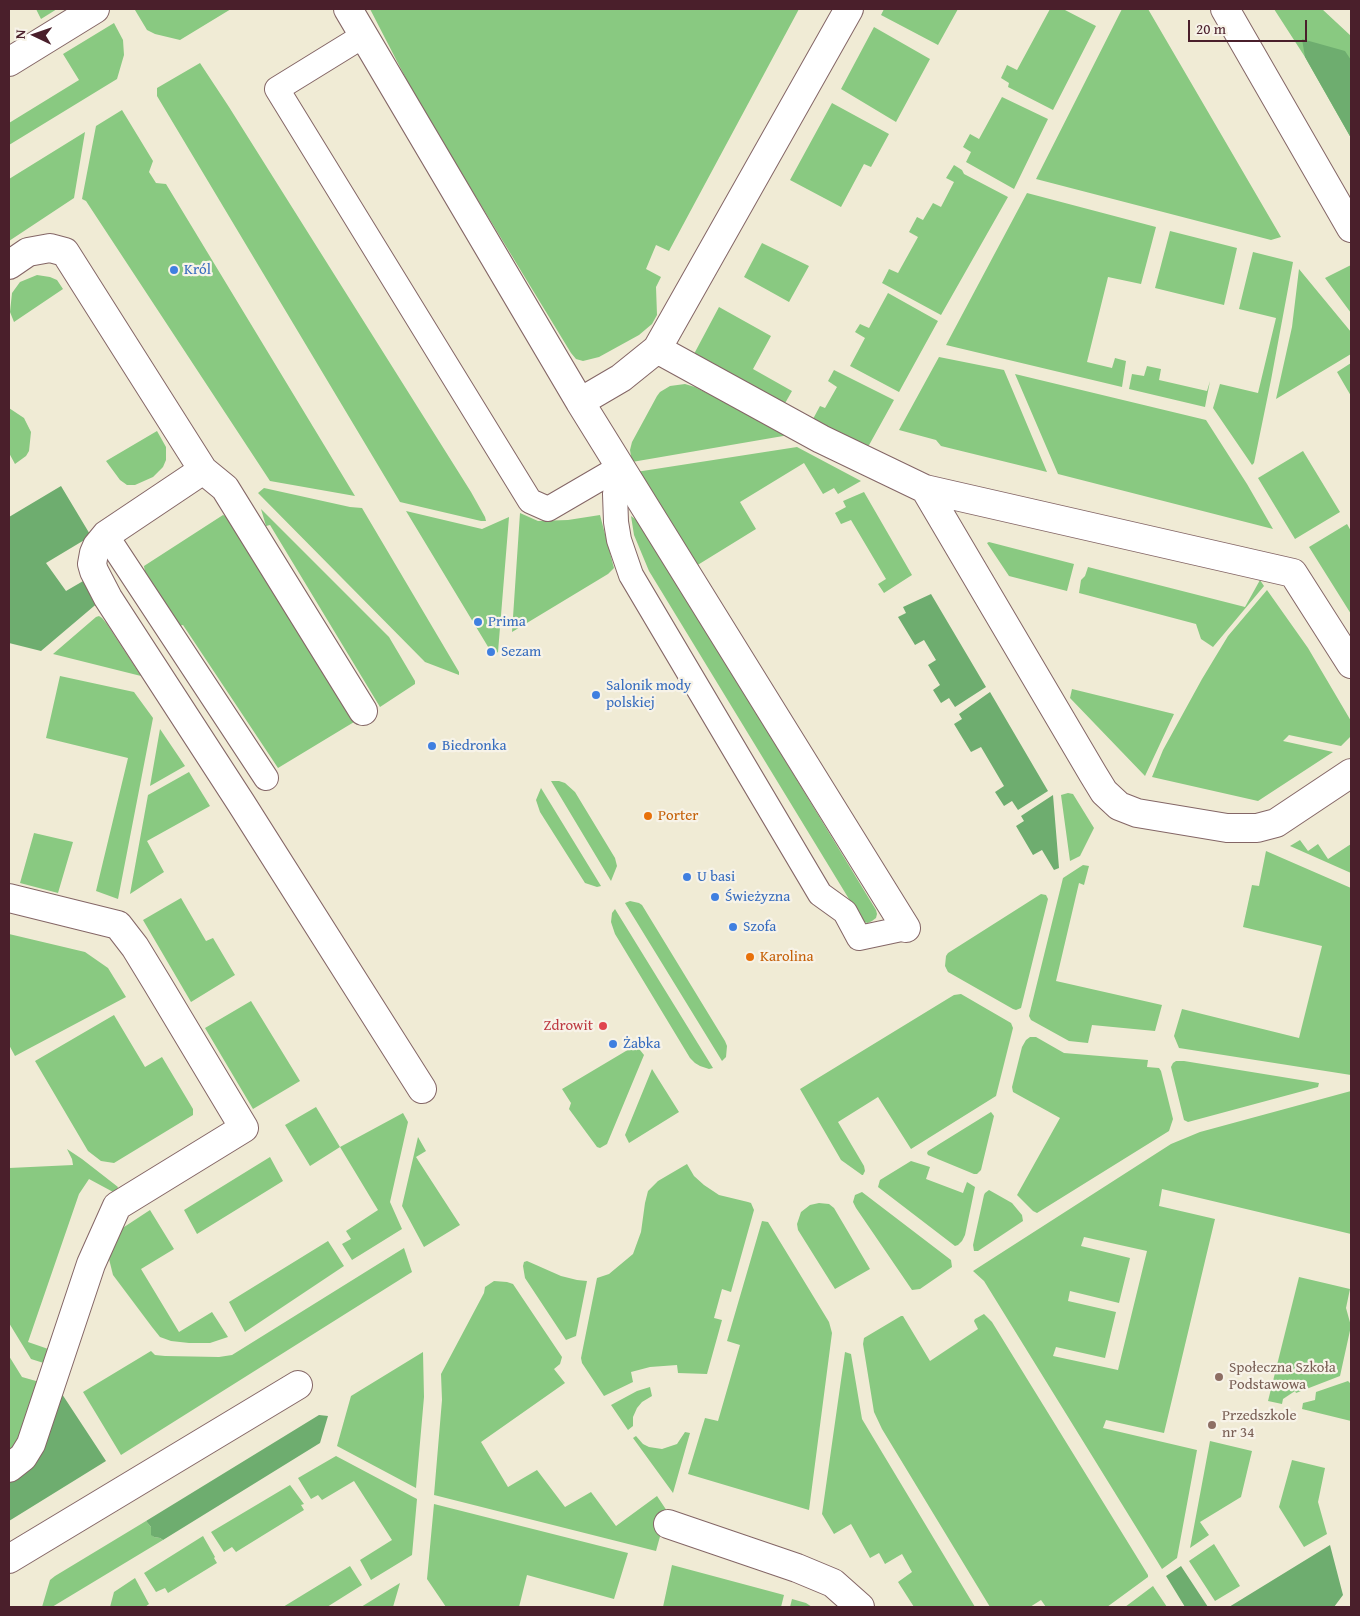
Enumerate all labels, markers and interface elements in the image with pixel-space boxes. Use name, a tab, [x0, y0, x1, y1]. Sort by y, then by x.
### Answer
north arrow	[10, 10, 60, 60]
scale bar	[1190, 10, 1309, 42]
text: 20 m	[1196, 18, 1226, 39]
text: N	[10, 29, 30, 39]
place label: Król	[184, 261, 211, 279]
marker: Król	[168, 264, 180, 276]
place label: Prima	[488, 613, 526, 631]
marker: Prima	[472, 616, 484, 628]
place label: Sezam	[501, 643, 541, 661]
marker: Sezam	[485, 646, 497, 658]
place label: Salonik mody polskiej	[606, 677, 691, 712]
marker: Salonik mody polskiej	[590, 689, 602, 701]
place label: Biedronka	[442, 737, 506, 755]
marker: Biedronka	[426, 740, 438, 752]
place label: Porter	[658, 807, 698, 825]
marker: Porter	[642, 810, 654, 822]
place label: U basi	[697, 868, 735, 886]
marker: U basi	[681, 871, 693, 883]
place label: Świeżyzna	[725, 888, 790, 906]
marker: Świeżyzna	[709, 891, 721, 903]
place label: Szofa	[743, 918, 776, 936]
marker: Szofa	[727, 921, 739, 933]
place label: Karolina	[760, 948, 814, 966]
marker: Karolina	[744, 951, 756, 963]
place label: Zdrowit	[544, 1017, 593, 1035]
marker: Zdrowit	[597, 1020, 609, 1032]
place label: Żabka	[623, 1035, 661, 1053]
marker: Żabka	[607, 1038, 619, 1050]
place label: Społeczna Szkoła Podstawowa	[1229, 1359, 1336, 1394]
marker: Społeczna Szkoła Podstawowa	[1213, 1371, 1225, 1383]
place label: Przedszkole nr 34	[1222, 1407, 1297, 1442]
marker: Przedszkole nr 34	[1206, 1419, 1218, 1431]

